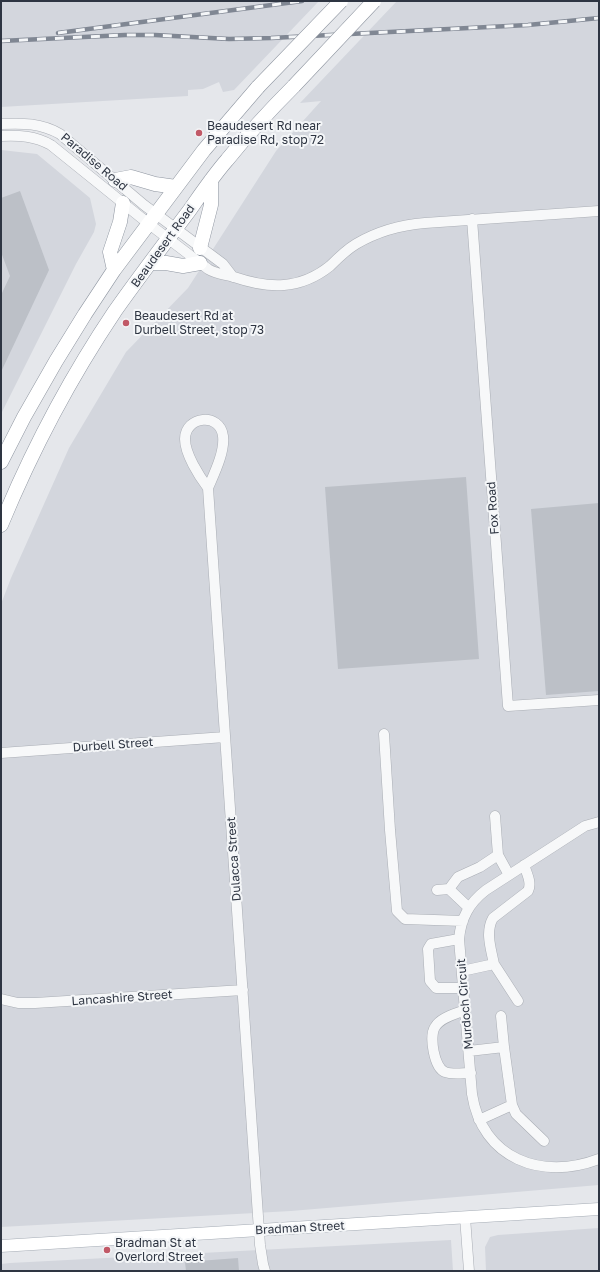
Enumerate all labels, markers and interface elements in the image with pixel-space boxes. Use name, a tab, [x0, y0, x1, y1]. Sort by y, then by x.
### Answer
place label: Beaudesert Rd near Paradise Rd, stop 72	[207, 119, 324, 147]
marker: Beaudesert Rd near Paradise Rd, stop 72	[194, 128, 204, 138]
street label: Paradise Road	[58, 130, 130, 194]
street label: Beaudesert Road	[128, 202, 198, 290]
place label: Beaudesert Rd at Durbell Street, stop 73	[134, 309, 264, 337]
marker: Beaudesert Rd at Durbell Street, stop 73	[121, 318, 131, 328]
street label: Fox Road	[484, 481, 502, 535]
street label: Durbell Street	[72, 735, 154, 755]
street label: Dulacca Street	[224, 816, 244, 902]
street label: Murdoch Circuit	[454, 958, 476, 1050]
street label: Lancashire Street	[71, 987, 173, 1009]
street label: Bradman Street	[255, 1218, 345, 1238]
place label: Bradman St at Overlord Street	[115, 1236, 203, 1264]
marker: Bradman St at Overlord Street	[102, 1245, 112, 1255]

